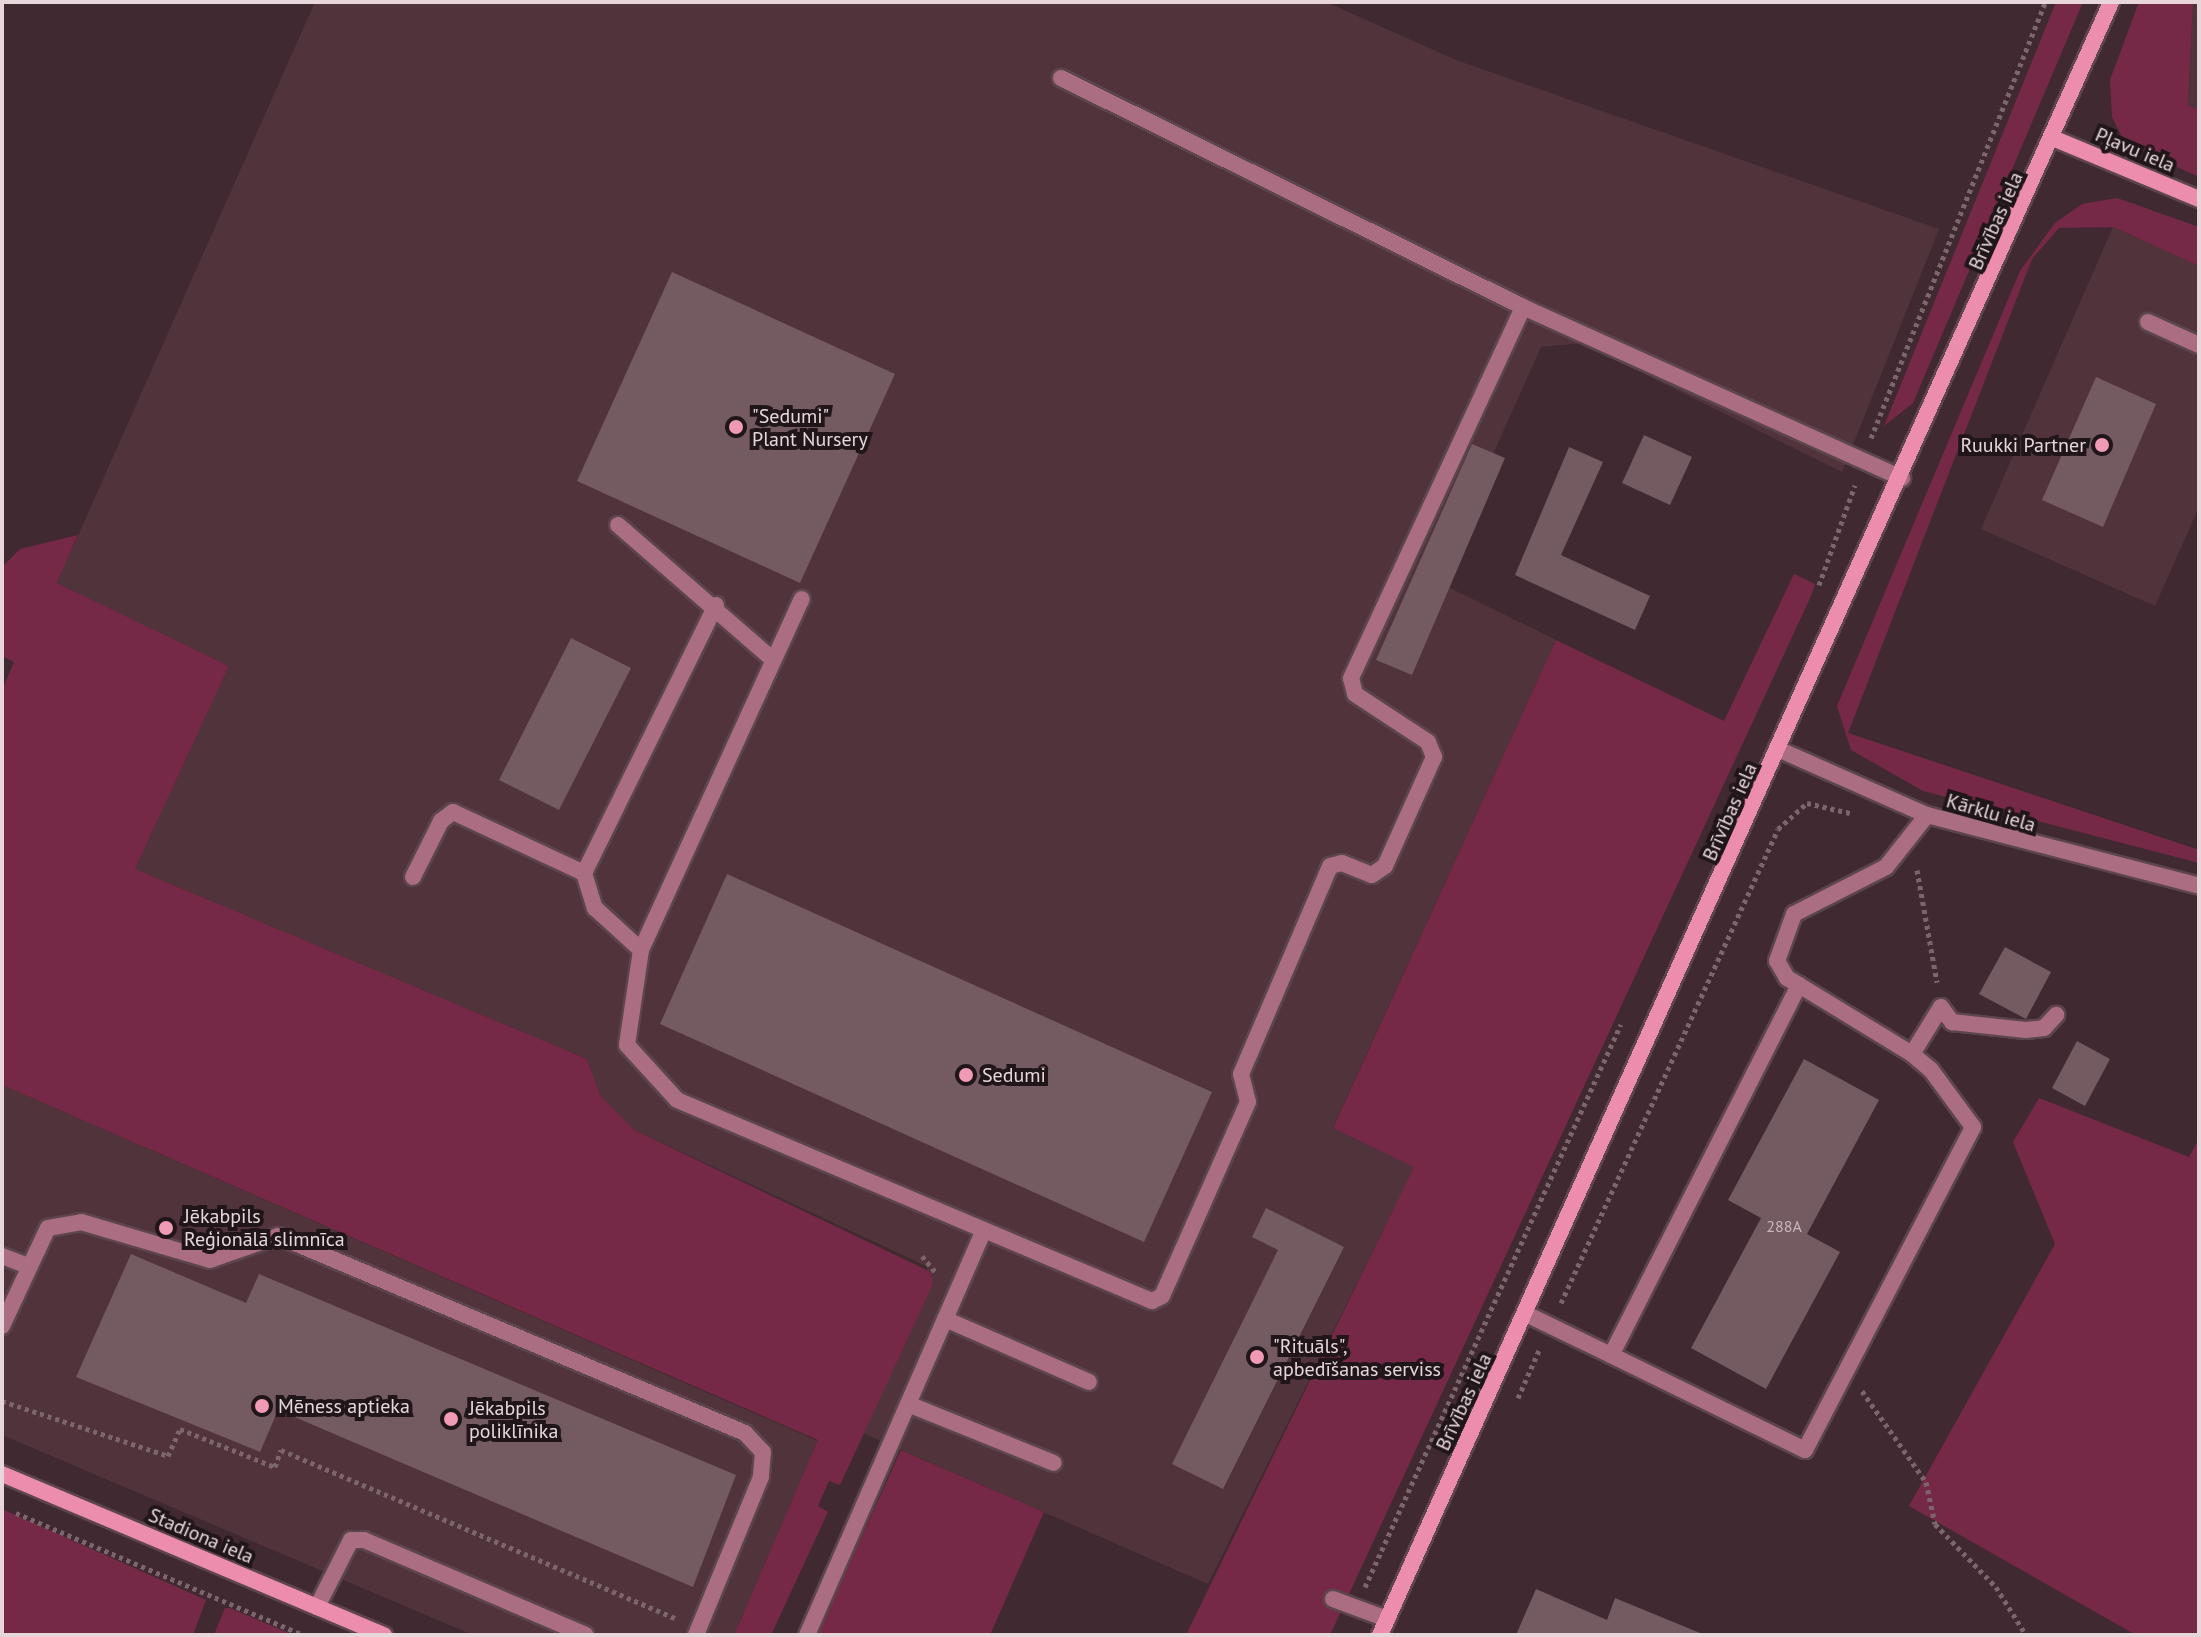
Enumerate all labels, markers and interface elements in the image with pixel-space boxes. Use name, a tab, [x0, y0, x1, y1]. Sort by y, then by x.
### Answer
street label: Pļavu iela	[2092, 123, 2178, 177]
street label: Brīvības iela	[1964, 168, 2028, 274]
place label: "Sedumi" Plant Nursery	[752, 404, 868, 451]
marker: "Sedumi" Plant Nursery	[727, 418, 745, 436]
place label: Ruukki Partner	[1960, 433, 2086, 457]
marker: Ruukki Partner	[2093, 436, 2111, 454]
street label: Brīvības iela	[1698, 759, 1762, 865]
street label: Kārklu iela	[1944, 789, 2038, 837]
place label: Sedumi	[982, 1063, 1046, 1087]
marker: Sedumi	[957, 1066, 975, 1084]
place label: Jēkabpils Reģionālā slimnīca	[184, 1204, 345, 1251]
house number: 288A	[1766, 1216, 1802, 1236]
marker: Jēkabpils Reģionālā slimnīca	[155, 1217, 177, 1239]
place label: "Rituāls", apbedīšanas serviss	[1273, 1334, 1441, 1381]
marker: "Rituāls", apbedīšanas serviss	[1248, 1348, 1266, 1366]
street label: Brīvības iela	[1431, 1350, 1497, 1454]
place label: Mēness aptieka	[278, 1394, 410, 1418]
place label: Jēkabpils poliklīnika	[469, 1396, 558, 1443]
marker: Mēness aptieka	[253, 1397, 271, 1415]
marker: Jēkabpils poliklīnika	[440, 1408, 462, 1430]
street label: Stadiona iela	[145, 1503, 257, 1569]

